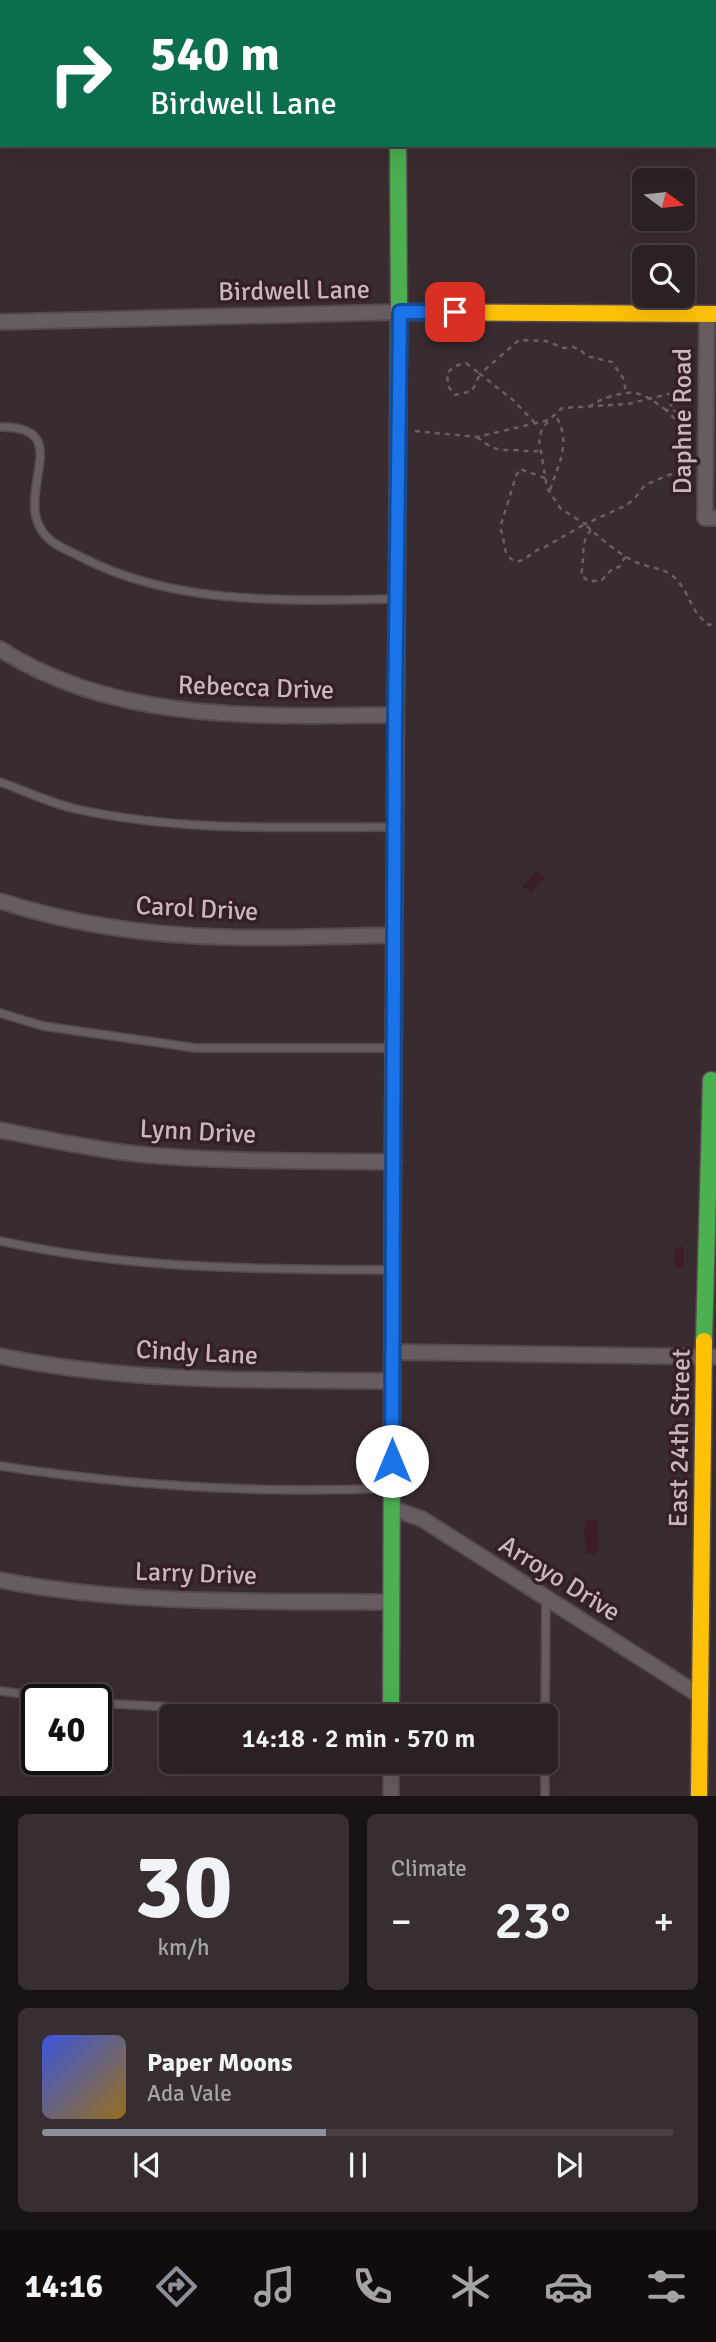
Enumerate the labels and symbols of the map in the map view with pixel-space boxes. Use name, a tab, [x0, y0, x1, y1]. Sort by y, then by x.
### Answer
north arrow	[632, 168, 695, 231]
street label: Birdwell Lane	[218, 274, 370, 308]
pin	[425, 282, 485, 342]
street label: Daphne Road	[667, 348, 699, 494]
street label: Rebecca Drive	[177, 669, 335, 707]
street label: Carol Drive	[135, 890, 259, 928]
street label: Lynn Drive	[139, 1113, 257, 1151]
street label: Cindy Lane	[135, 1334, 259, 1372]
street label: East 24th Street	[662, 1348, 698, 1528]
position arrow	[355, 1424, 429, 1498]
street label: Arroyo Drive	[493, 1529, 626, 1629]
street label: Larry Drive	[134, 1556, 258, 1592]
speed limit sign: 40	[21, 1684, 112, 1775]

